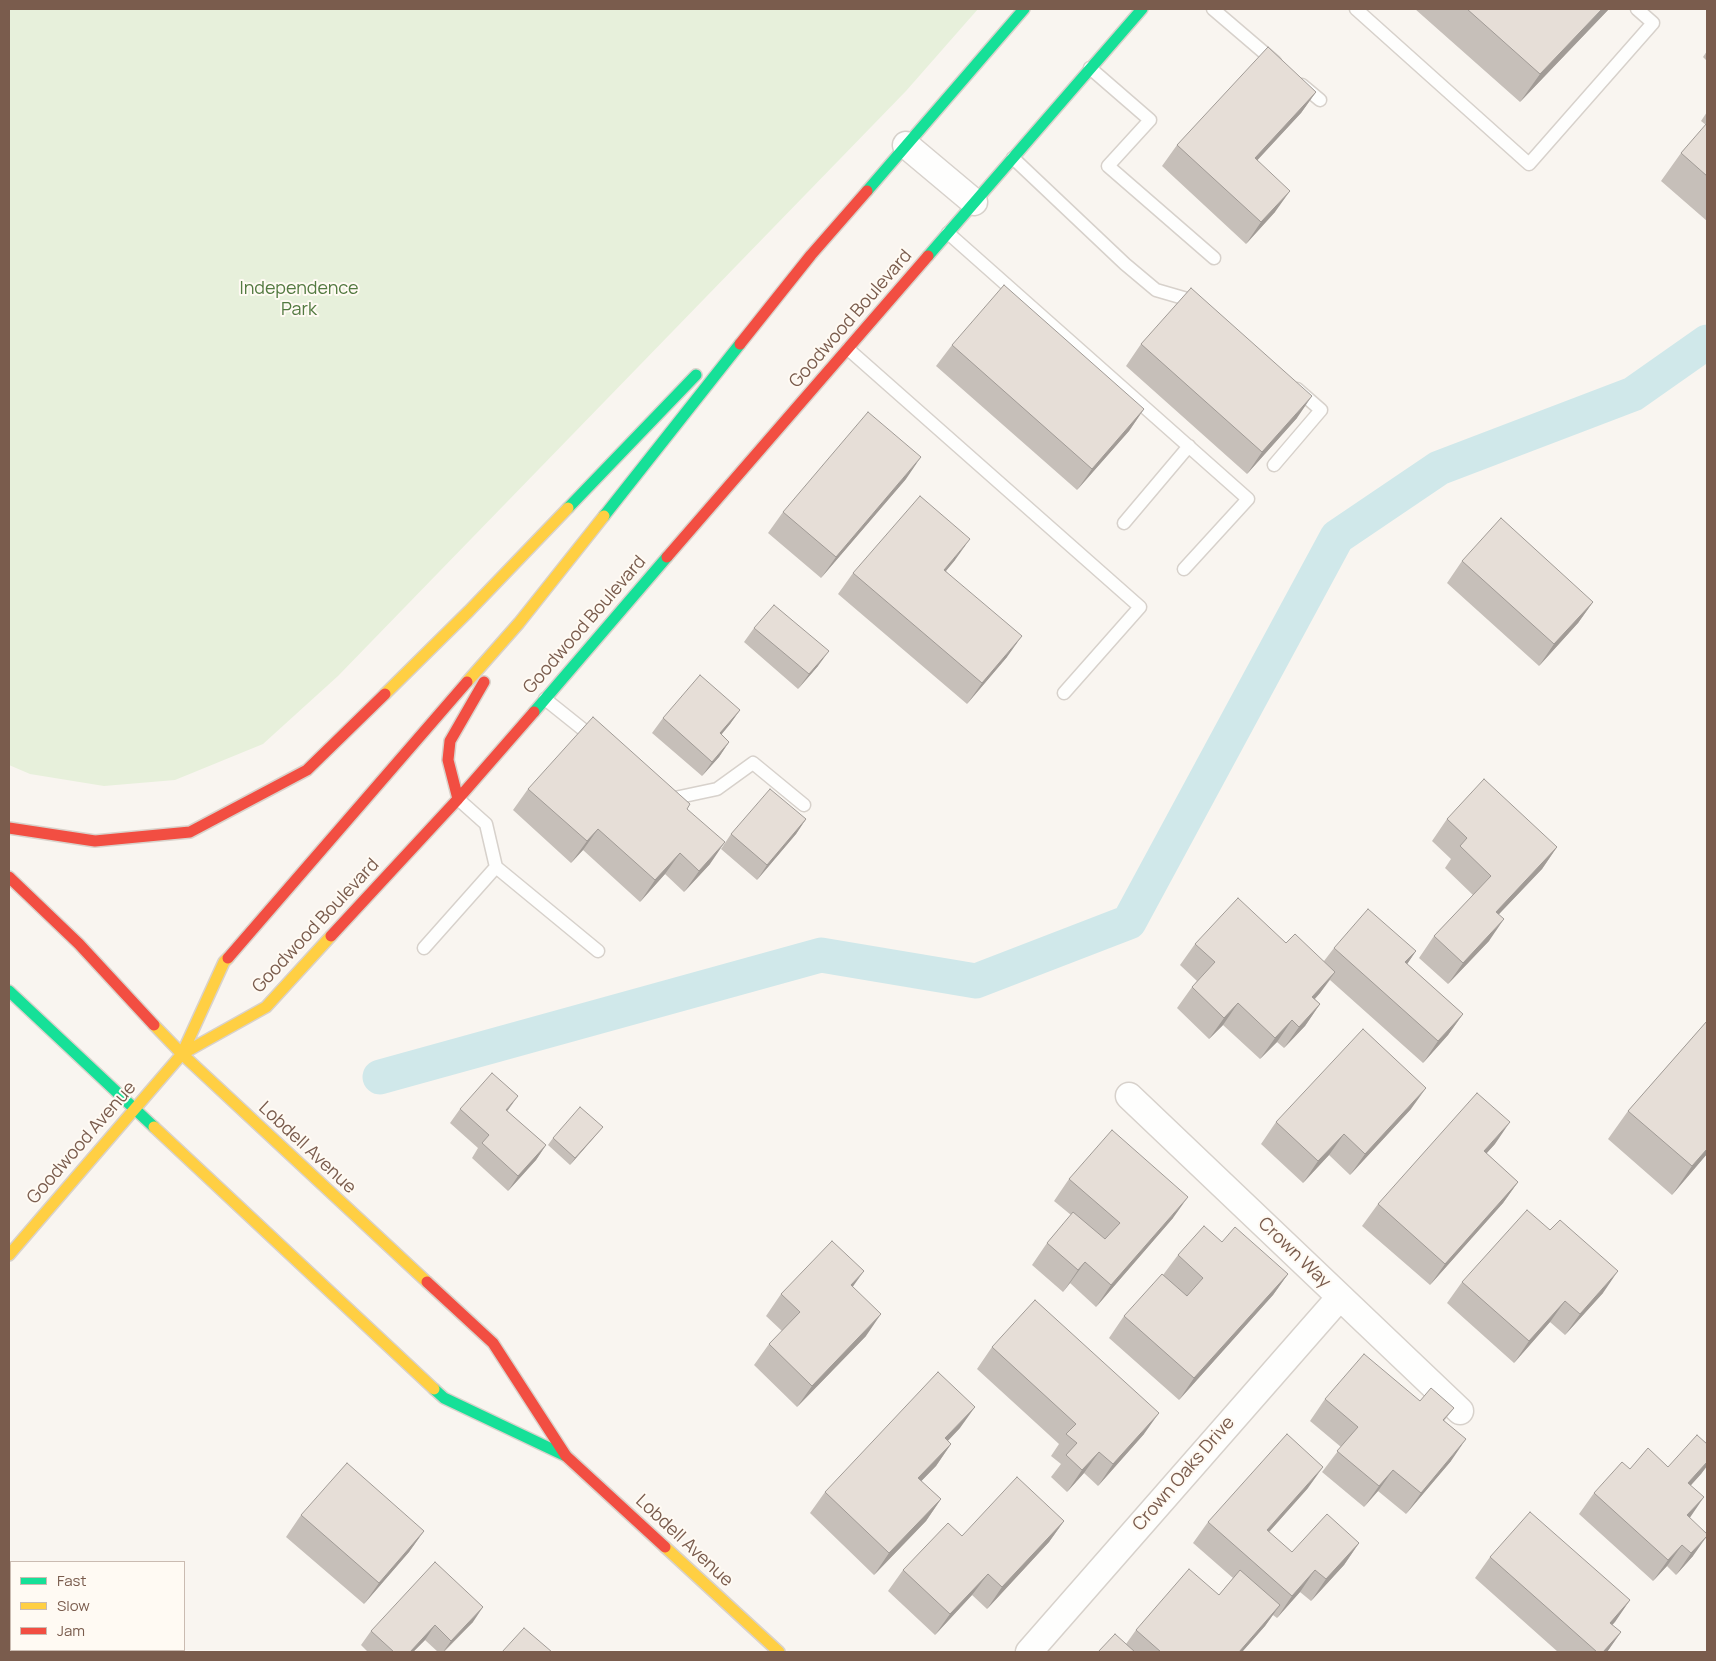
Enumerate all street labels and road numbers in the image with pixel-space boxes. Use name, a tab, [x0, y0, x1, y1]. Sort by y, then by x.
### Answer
street label: Goodwood Boulevard	[785, 246, 917, 392]
street label: Goodwood Boulevard	[519, 552, 651, 698]
street label: Goodwood Boulevard	[248, 854, 384, 998]
street label: Goodwood Avenue	[23, 1077, 141, 1209]
street label: Lobdell Avenue	[254, 1097, 360, 1199]
street label: Crown Way	[1253, 1213, 1335, 1293]
street label: Crown Oaks Drive	[1128, 1412, 1240, 1536]
street label: Lobdell Avenue	[631, 1490, 737, 1592]

